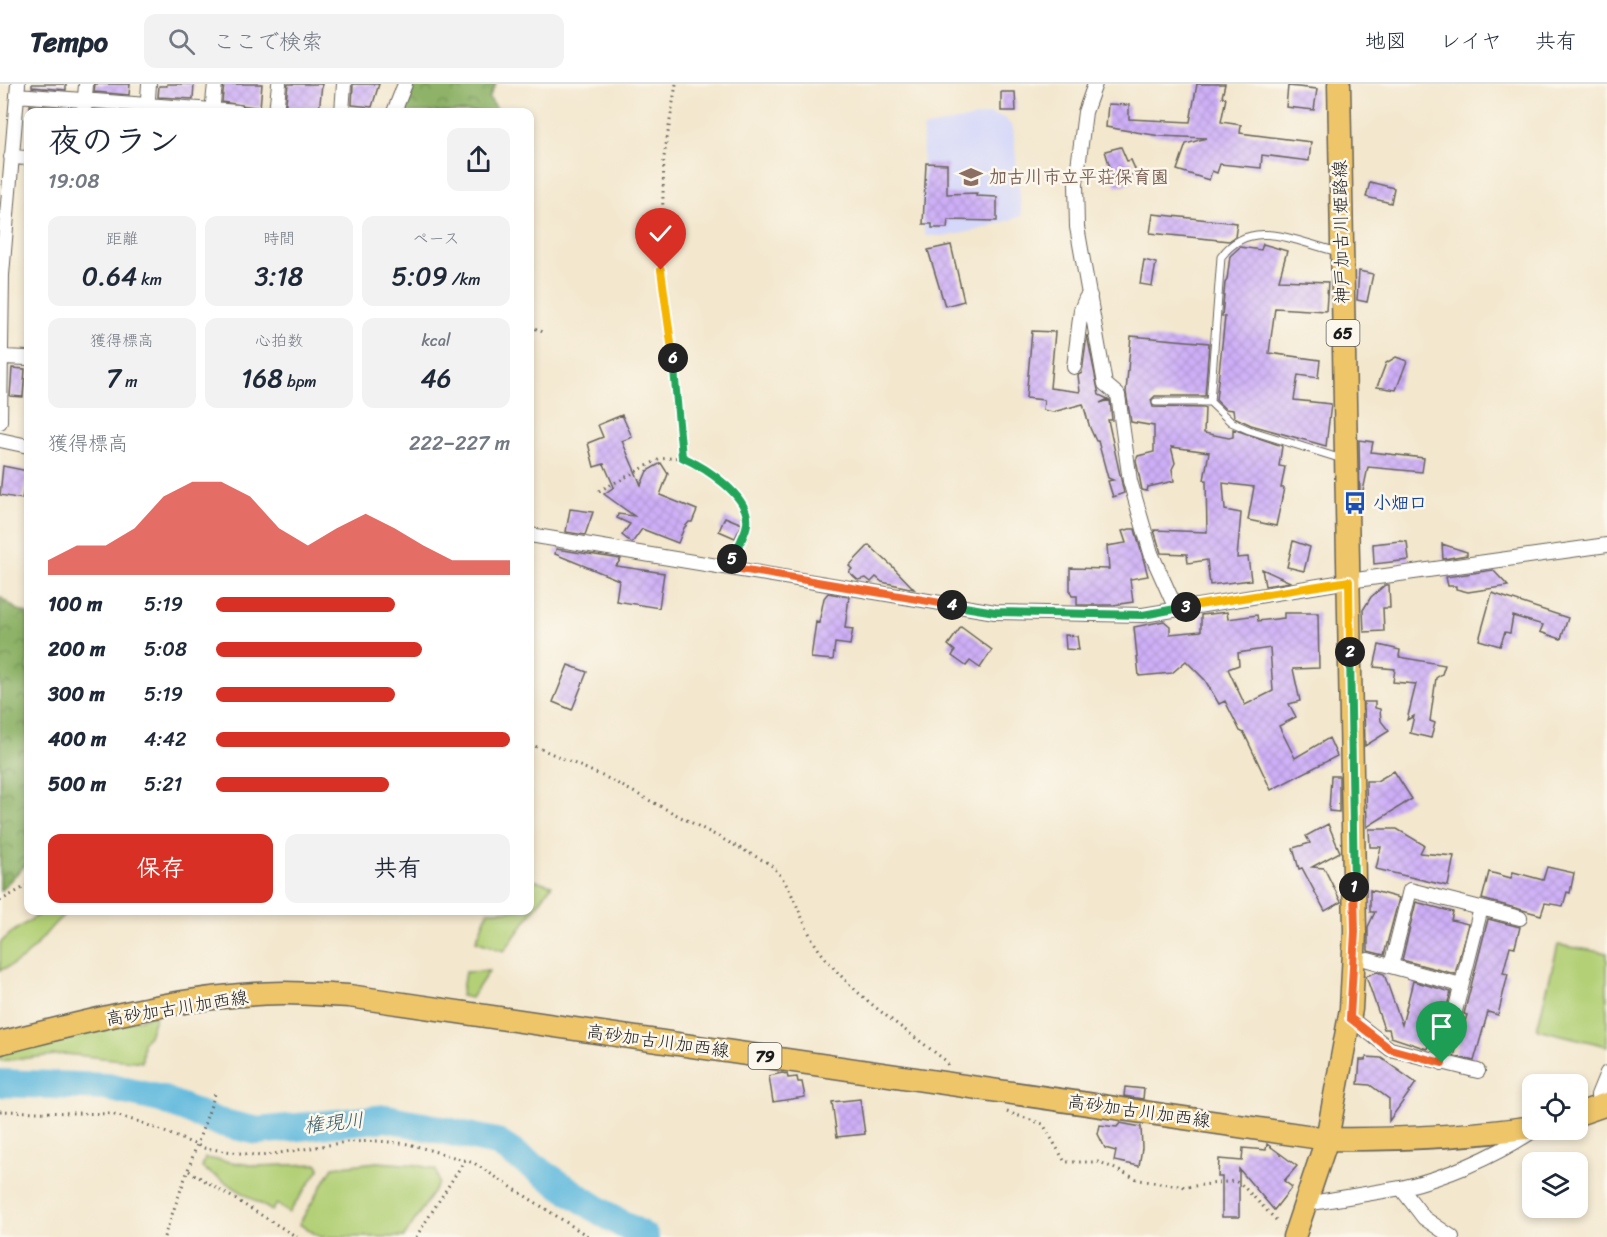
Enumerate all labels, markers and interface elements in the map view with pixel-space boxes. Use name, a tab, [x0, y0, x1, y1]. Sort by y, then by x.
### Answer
search box	[144, 14, 564, 68]
text: Tempo	[30, 17, 108, 66]
text: ここで検索	[213, 22, 323, 61]
text: 地図	[1365, 22, 1407, 60]
text: レイヤ	[1440, 22, 1502, 60]
text: 共有	[1535, 22, 1577, 60]
icon: search	[165, 25, 198, 58]
text: 夜のラン	[48, 112, 180, 170]
button: share	[447, 128, 510, 191]
street label: 神戸加古川姫路線	[1324, 160, 1358, 304]
place label: 加古川市立平荘保育園	[989, 161, 1169, 193]
text: 19:08	[48, 164, 100, 199]
school or university icon: 加古川市立平荘保育園	[958, 164, 984, 190]
pin	[635, 208, 686, 270]
icon: check	[644, 217, 677, 250]
text: 距離	[106, 224, 138, 253]
text: 時間	[263, 224, 295, 253]
text: ペース	[412, 224, 460, 253]
text: 0.64	[82, 253, 137, 299]
text: 3:18	[255, 253, 303, 299]
text: 5:09	[391, 253, 448, 299]
text: km	[137, 265, 162, 294]
text: /km	[448, 265, 481, 294]
road number: 65	[1326, 320, 1360, 346]
text: 獲得標高	[90, 326, 154, 355]
text: 心拍数	[255, 326, 303, 355]
text: kcal	[421, 326, 451, 355]
pin: 6	[658, 343, 688, 373]
text: 6	[668, 343, 678, 372]
text: 7	[106, 355, 121, 401]
text: 168	[241, 355, 283, 401]
text: 46	[420, 355, 452, 401]
text: m	[121, 367, 138, 396]
text: bpm	[283, 367, 317, 396]
text: 獲得標高	[48, 426, 128, 461]
text: 222–227 m	[409, 426, 510, 461]
place label: 小畑口	[1373, 487, 1427, 519]
bus stop icon: 小畑口	[1342, 490, 1368, 516]
pin: 5	[717, 544, 747, 574]
text: 5	[727, 544, 737, 573]
text: 100 m	[48, 587, 102, 622]
text: 5:19	[144, 587, 183, 622]
pin: 4	[937, 590, 967, 620]
text: 4	[947, 590, 957, 619]
pin: 3	[1171, 592, 1201, 622]
text: 3	[1182, 592, 1190, 621]
text: 200 m	[48, 632, 105, 667]
text: 5:08	[144, 632, 187, 667]
pin: 2	[1335, 637, 1365, 667]
text: 2	[1345, 637, 1355, 666]
text: 300 m	[48, 677, 105, 712]
text: 5:19	[144, 677, 183, 712]
text: 400 m	[48, 722, 106, 757]
text: 4:42	[144, 722, 187, 757]
text: 500 m	[48, 767, 106, 802]
text: 5:21	[144, 767, 182, 802]
button: 保存	[48, 834, 273, 903]
button: 共有	[285, 834, 510, 903]
pin: 1	[1339, 872, 1369, 902]
text: 1	[1351, 872, 1357, 901]
street label: 高砂加古川加西線	[103, 981, 251, 1035]
pin	[1416, 1001, 1467, 1063]
icon: arrive	[1425, 1010, 1458, 1043]
street label: 高砂加古川加西線	[584, 1015, 732, 1067]
road number: 79	[748, 1043, 782, 1069]
map controls	[1522, 1074, 1588, 1218]
button: locate	[1522, 1074, 1588, 1140]
street label: 高砂加古川加西線	[1065, 1085, 1213, 1137]
water label: 権現川	[302, 1102, 366, 1144]
button: layers	[1522, 1152, 1588, 1218]

